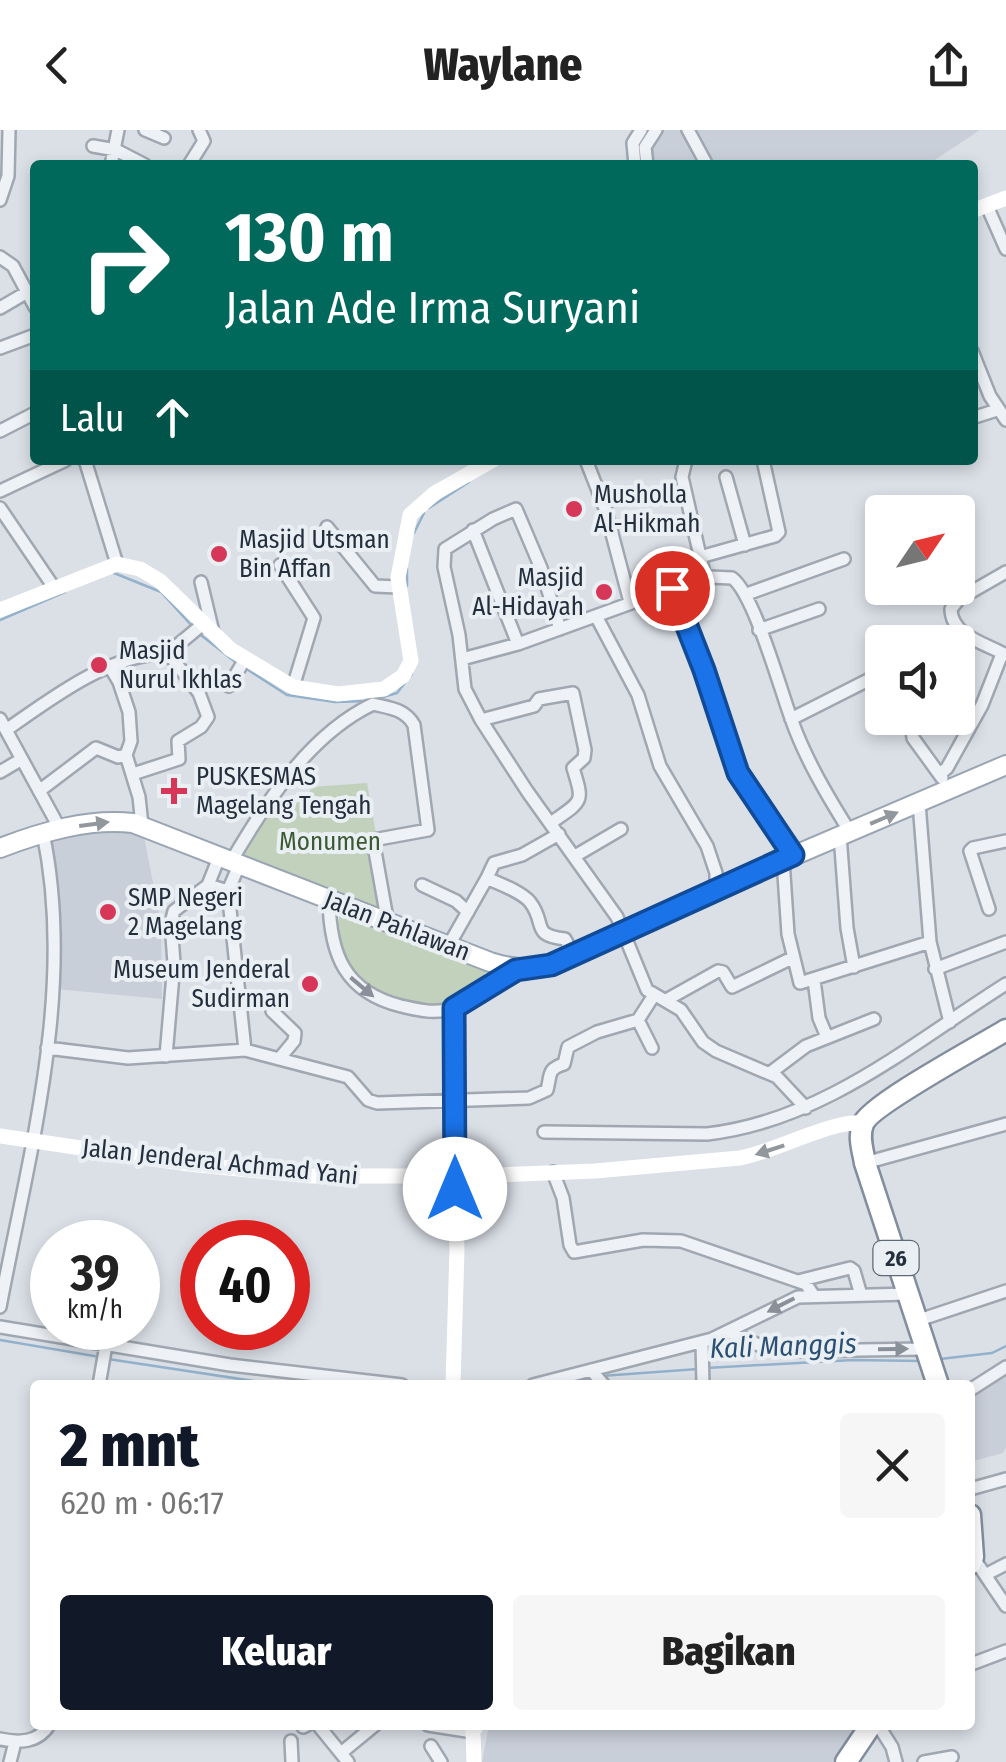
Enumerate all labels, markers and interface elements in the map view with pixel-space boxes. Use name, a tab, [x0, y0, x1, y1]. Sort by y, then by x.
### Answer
icon: back	[30, 38, 85, 93]
text: Waylane	[424, 38, 582, 92]
icon: share	[921, 38, 976, 93]
text: 130 m	[225, 196, 394, 280]
icon: right	[60, 200, 190, 330]
text: Jalan Ade Irma Suryani	[225, 281, 640, 335]
icon: ahead	[145, 390, 200, 445]
text: Lalu	[60, 395, 125, 441]
place label: Musholla Al-Hikmah	[594, 480, 700, 539]
north arrow	[865, 495, 975, 605]
map controls	[865, 495, 975, 735]
marker: Musholla Al-Hikmah	[563, 498, 585, 520]
place label: Masjid Utsman Bin Affan	[239, 525, 390, 584]
marker: Masjid Utsman Bin Affan	[208, 543, 230, 565]
pin	[630, 546, 715, 631]
icon: arrive	[645, 561, 700, 616]
place label: Masjid Al-Hidayah	[472, 563, 584, 622]
marker: Masjid Al-Hidayah	[593, 581, 615, 603]
button: sound	[865, 625, 975, 735]
place label: Masjid Nurul Ikhlas	[119, 636, 242, 695]
marker: Masjid Nurul Ikhlas	[88, 654, 110, 676]
place label: PUSKESMAS Magelang Tengah	[196, 762, 371, 821]
marker: PUSKESMAS Magelang Tengah	[161, 778, 187, 804]
one-way arrow	[869, 809, 899, 825]
one-way arrow	[79, 815, 110, 831]
park label: Monumen	[279, 827, 381, 857]
place label: SMP Negeri 2 Magelang	[128, 883, 243, 942]
street label: Jalan Pahlawan	[320, 884, 474, 968]
marker: SMP Negeri 2 Magelang	[97, 901, 119, 923]
place label: Museum Jenderal Sudirman	[113, 955, 290, 1014]
marker: Museum Jenderal Sudirman	[299, 973, 321, 995]
one-way arrow	[349, 976, 375, 998]
street label: Jalan Jenderal Achmad Yani	[81, 1133, 359, 1191]
position arrow	[403, 1137, 507, 1241]
one-way arrow	[755, 1143, 785, 1158]
speed limit sign: 40	[180, 1220, 310, 1350]
road number: 26	[874, 1241, 918, 1275]
text: 39	[70, 1243, 120, 1303]
text: km/h	[67, 1295, 123, 1325]
one-way arrow	[767, 1297, 796, 1314]
water label: Kali Manggis	[709, 1327, 857, 1365]
one-way arrow	[878, 1341, 910, 1357]
text: 2 mnt	[60, 1410, 199, 1482]
button: close	[840, 1413, 945, 1518]
text: 620 m · 06:17	[60, 1484, 224, 1522]
button: Keluar	[60, 1595, 493, 1710]
button: Bagikan	[513, 1595, 945, 1710]

